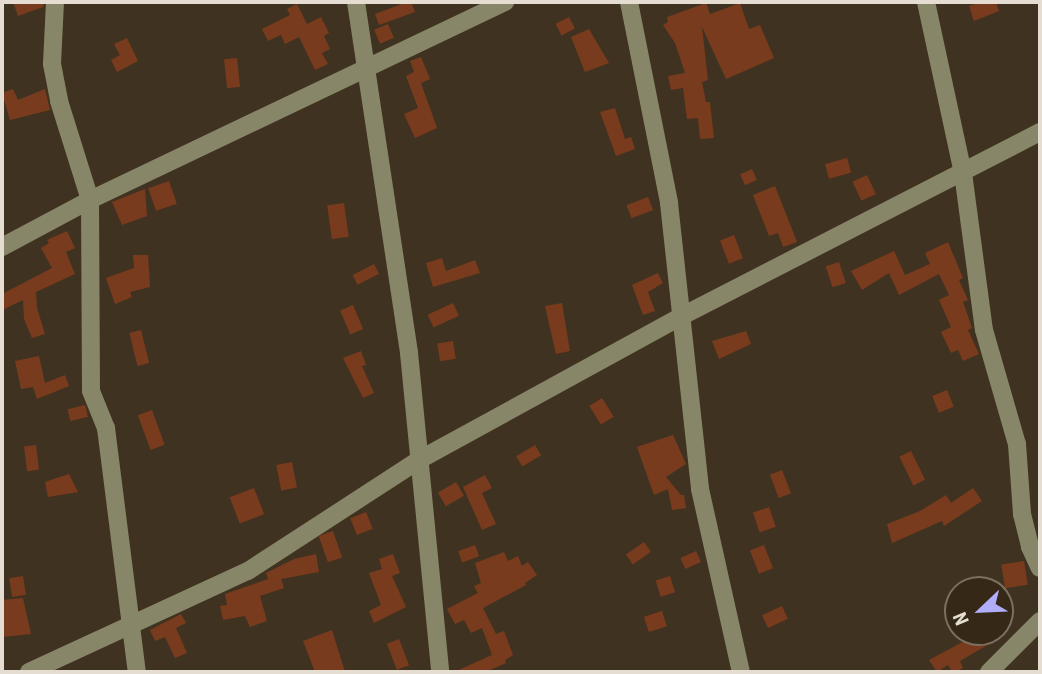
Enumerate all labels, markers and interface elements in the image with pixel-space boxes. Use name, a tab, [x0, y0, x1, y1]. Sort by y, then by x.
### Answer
north arrow	[944, 576, 1014, 646]
text: N	[948, 609, 974, 628]

